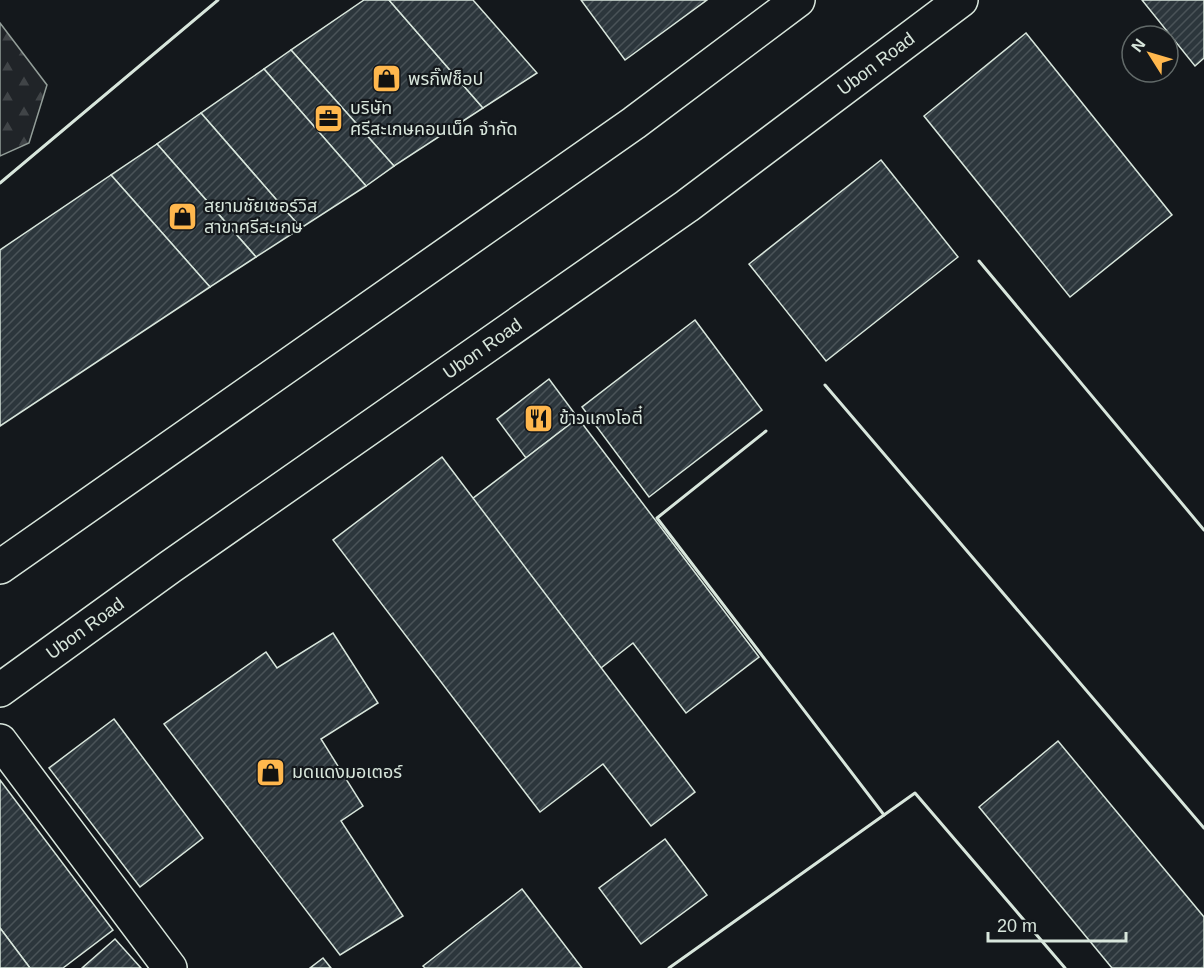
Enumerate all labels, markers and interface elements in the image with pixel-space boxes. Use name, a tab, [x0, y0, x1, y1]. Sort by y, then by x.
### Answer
north arrow	[1120, 24, 1180, 84]
street label: Ubon Road	[834, 28, 919, 99]
text: N	[1128, 36, 1149, 55]
shop icon: พรกิ๊ฟช็อป	[371, 63, 403, 95]
place label: พรกิ๊ฟช็อป	[408, 67, 484, 89]
place label: บริษัท ศรีสะเกษคอนเน็ค จำกัด	[350, 98, 518, 139]
office icon: บริษัท ศรีสะเกษคอนเน็ค จำกัด	[313, 102, 345, 134]
place label: สยามชัยเซอร์วิส สาขาศรีสะเกษ	[204, 196, 317, 237]
shop icon: สยามชัยเซอร์วิส สาขาศรีสะเกษ	[167, 200, 199, 232]
street label: Ubon Road	[439, 314, 526, 383]
restaurant icon: ข้าวแกงโอตี๋	[522, 402, 554, 434]
place label: ข้าวแกงโอตี๋	[559, 405, 643, 428]
street label: Ubon Road	[42, 594, 128, 663]
shop icon: มดแดงมอเตอร์	[255, 756, 287, 788]
place label: มดแดงมอเตอร์	[292, 762, 403, 782]
scale bar	[988, 905, 1126, 943]
text: 20 m	[997, 916, 1037, 936]

